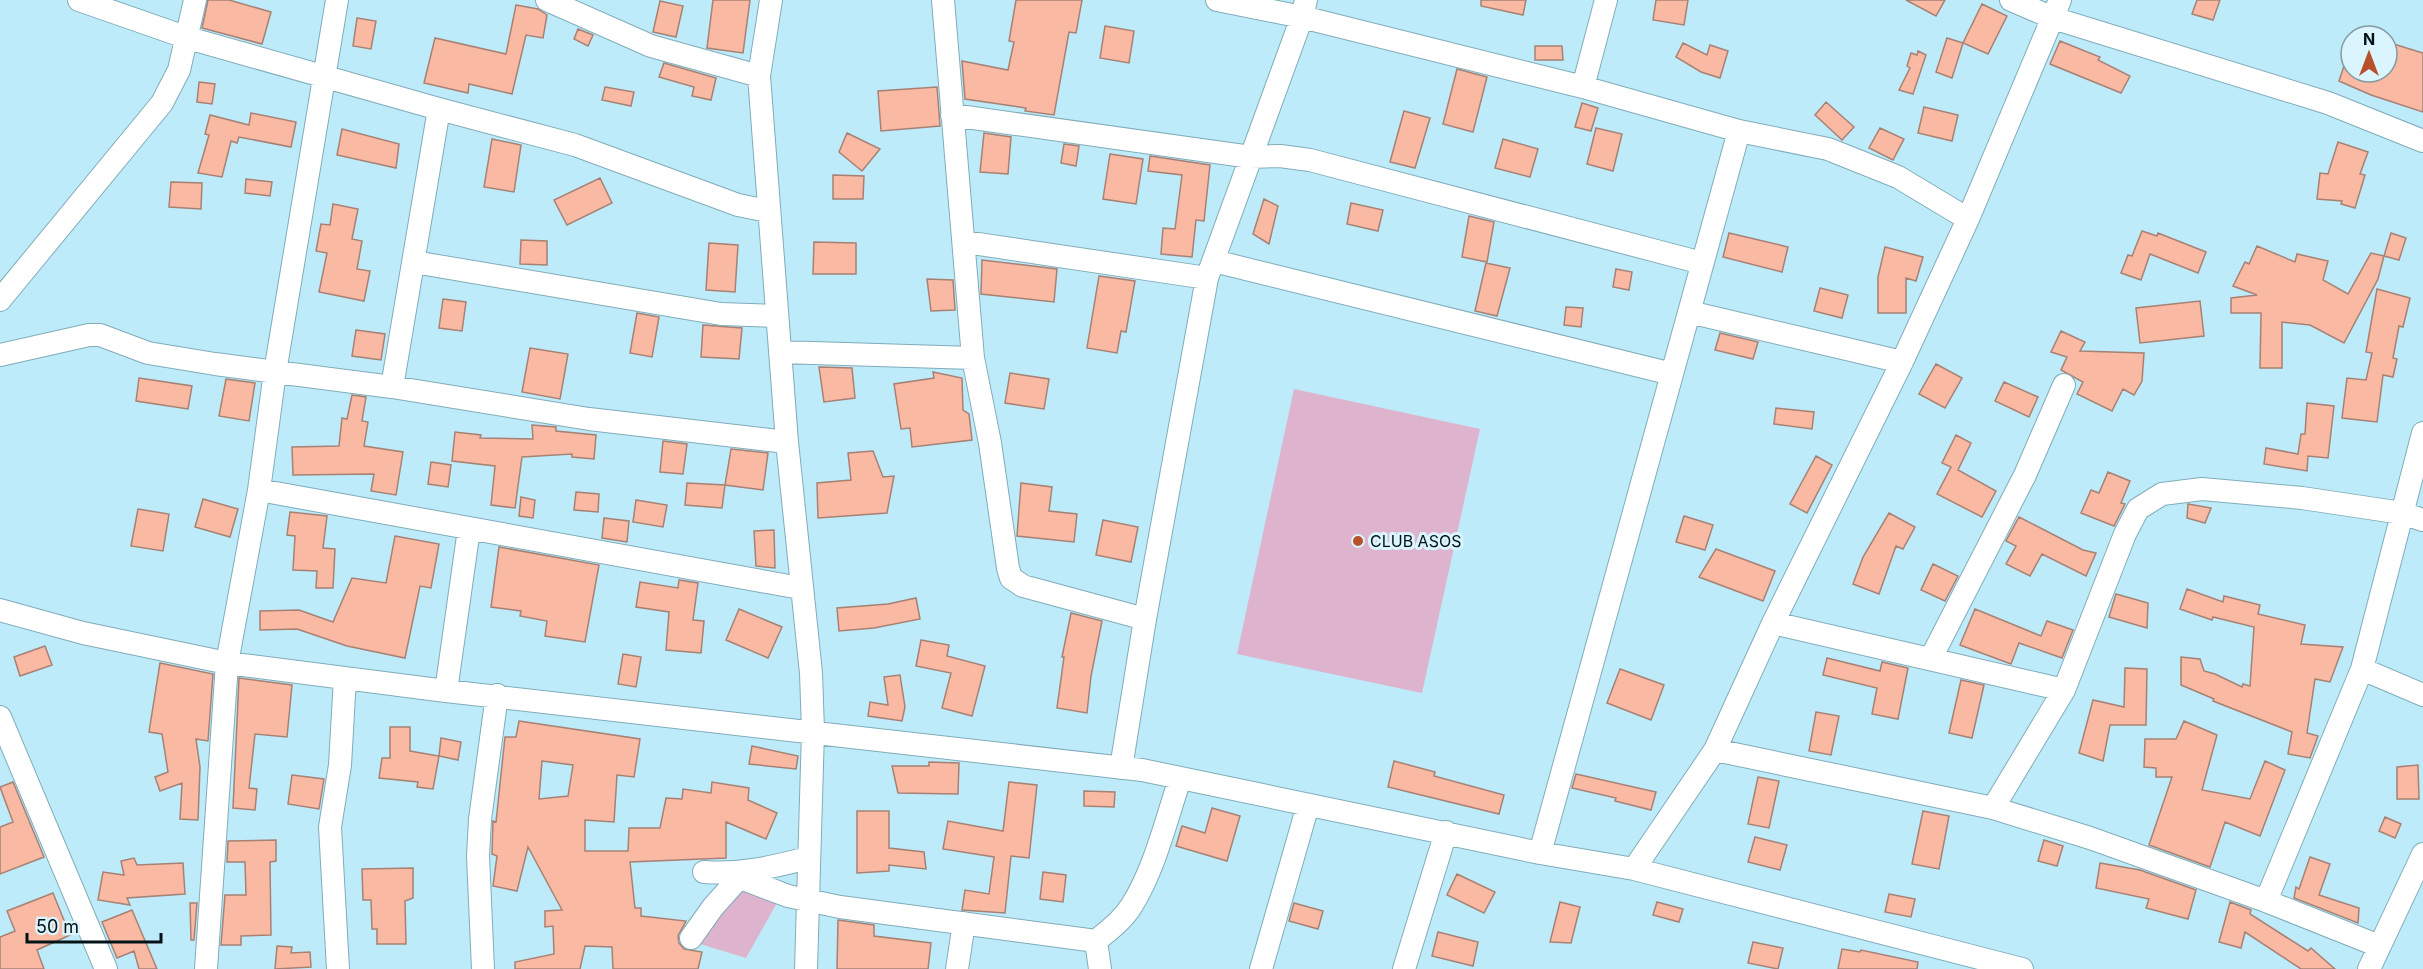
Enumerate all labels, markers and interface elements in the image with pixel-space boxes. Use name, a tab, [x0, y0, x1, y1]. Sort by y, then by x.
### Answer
north arrow	[2339, 24, 2399, 84]
text: N	[2363, 29, 2375, 49]
place label: CLUB ASOS	[1370, 531, 1461, 551]
marker: CLUB ASOS	[1351, 534, 1365, 548]
scale bar	[27, 906, 160, 944]
text: 50 m	[36, 916, 79, 937]

